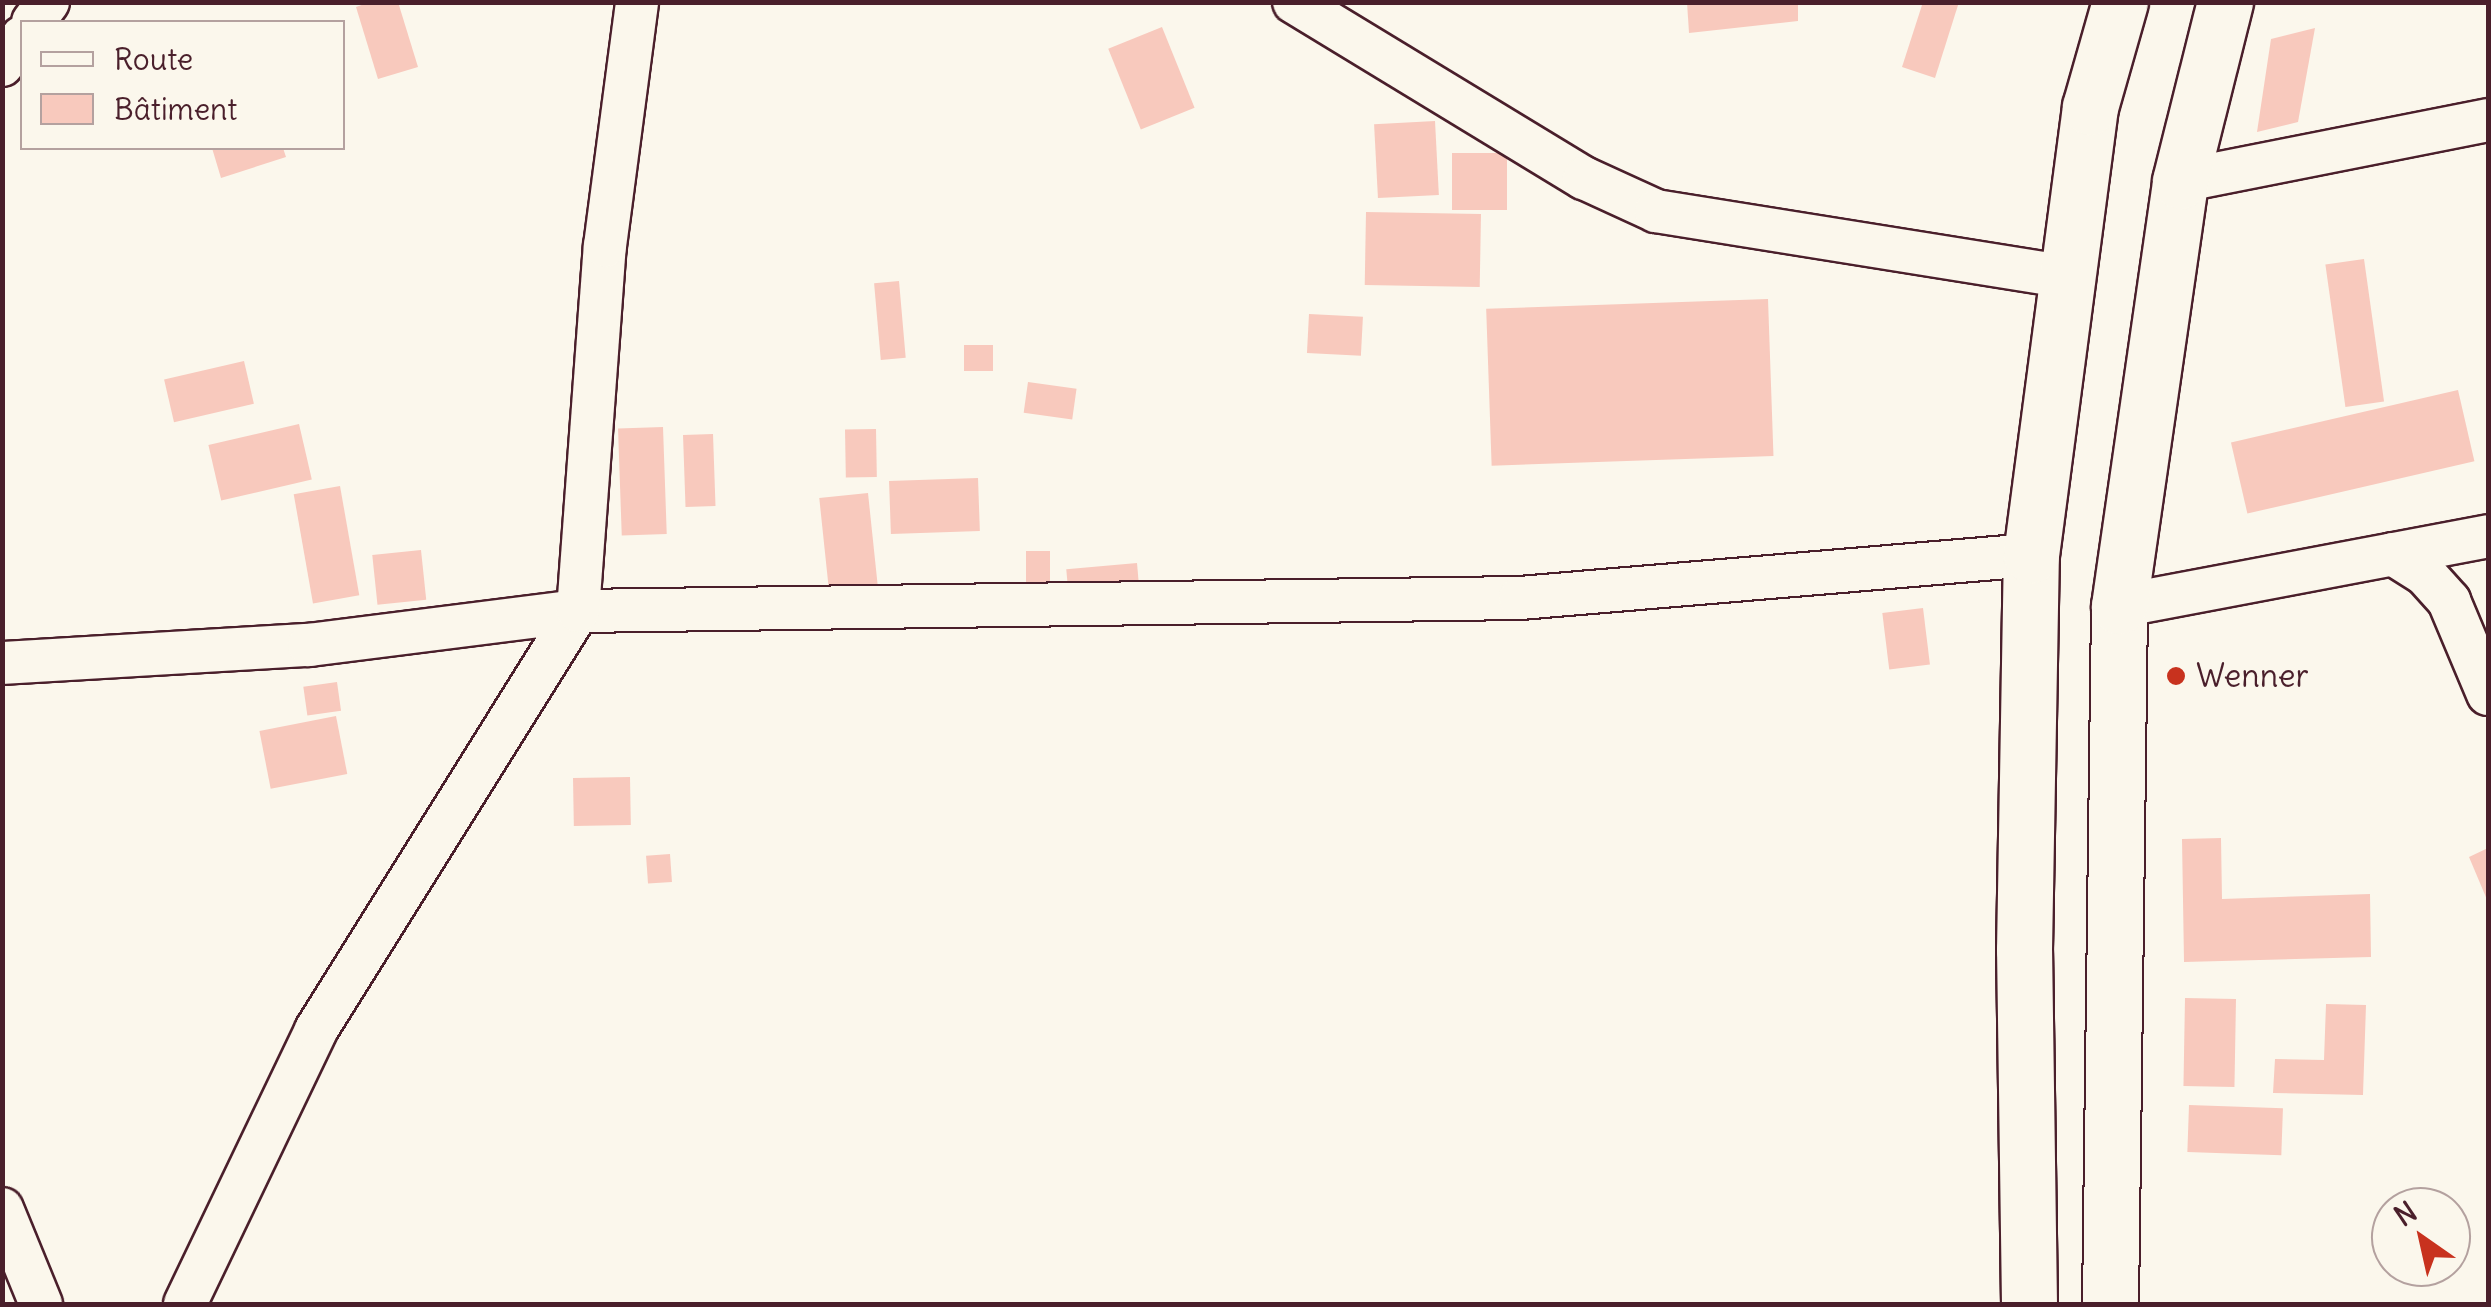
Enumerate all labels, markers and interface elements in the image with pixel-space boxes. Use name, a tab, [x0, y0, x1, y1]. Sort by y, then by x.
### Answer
legend	[20, 20, 345, 150]
text: Route	[114, 40, 193, 78]
text: Bâtiment	[114, 90, 237, 128]
place label: Wenner	[2196, 657, 2309, 695]
marker: Wenner	[2165, 665, 2187, 687]
north arrow	[2371, 1187, 2471, 1287]
text: N	[2387, 1193, 2423, 1234]

